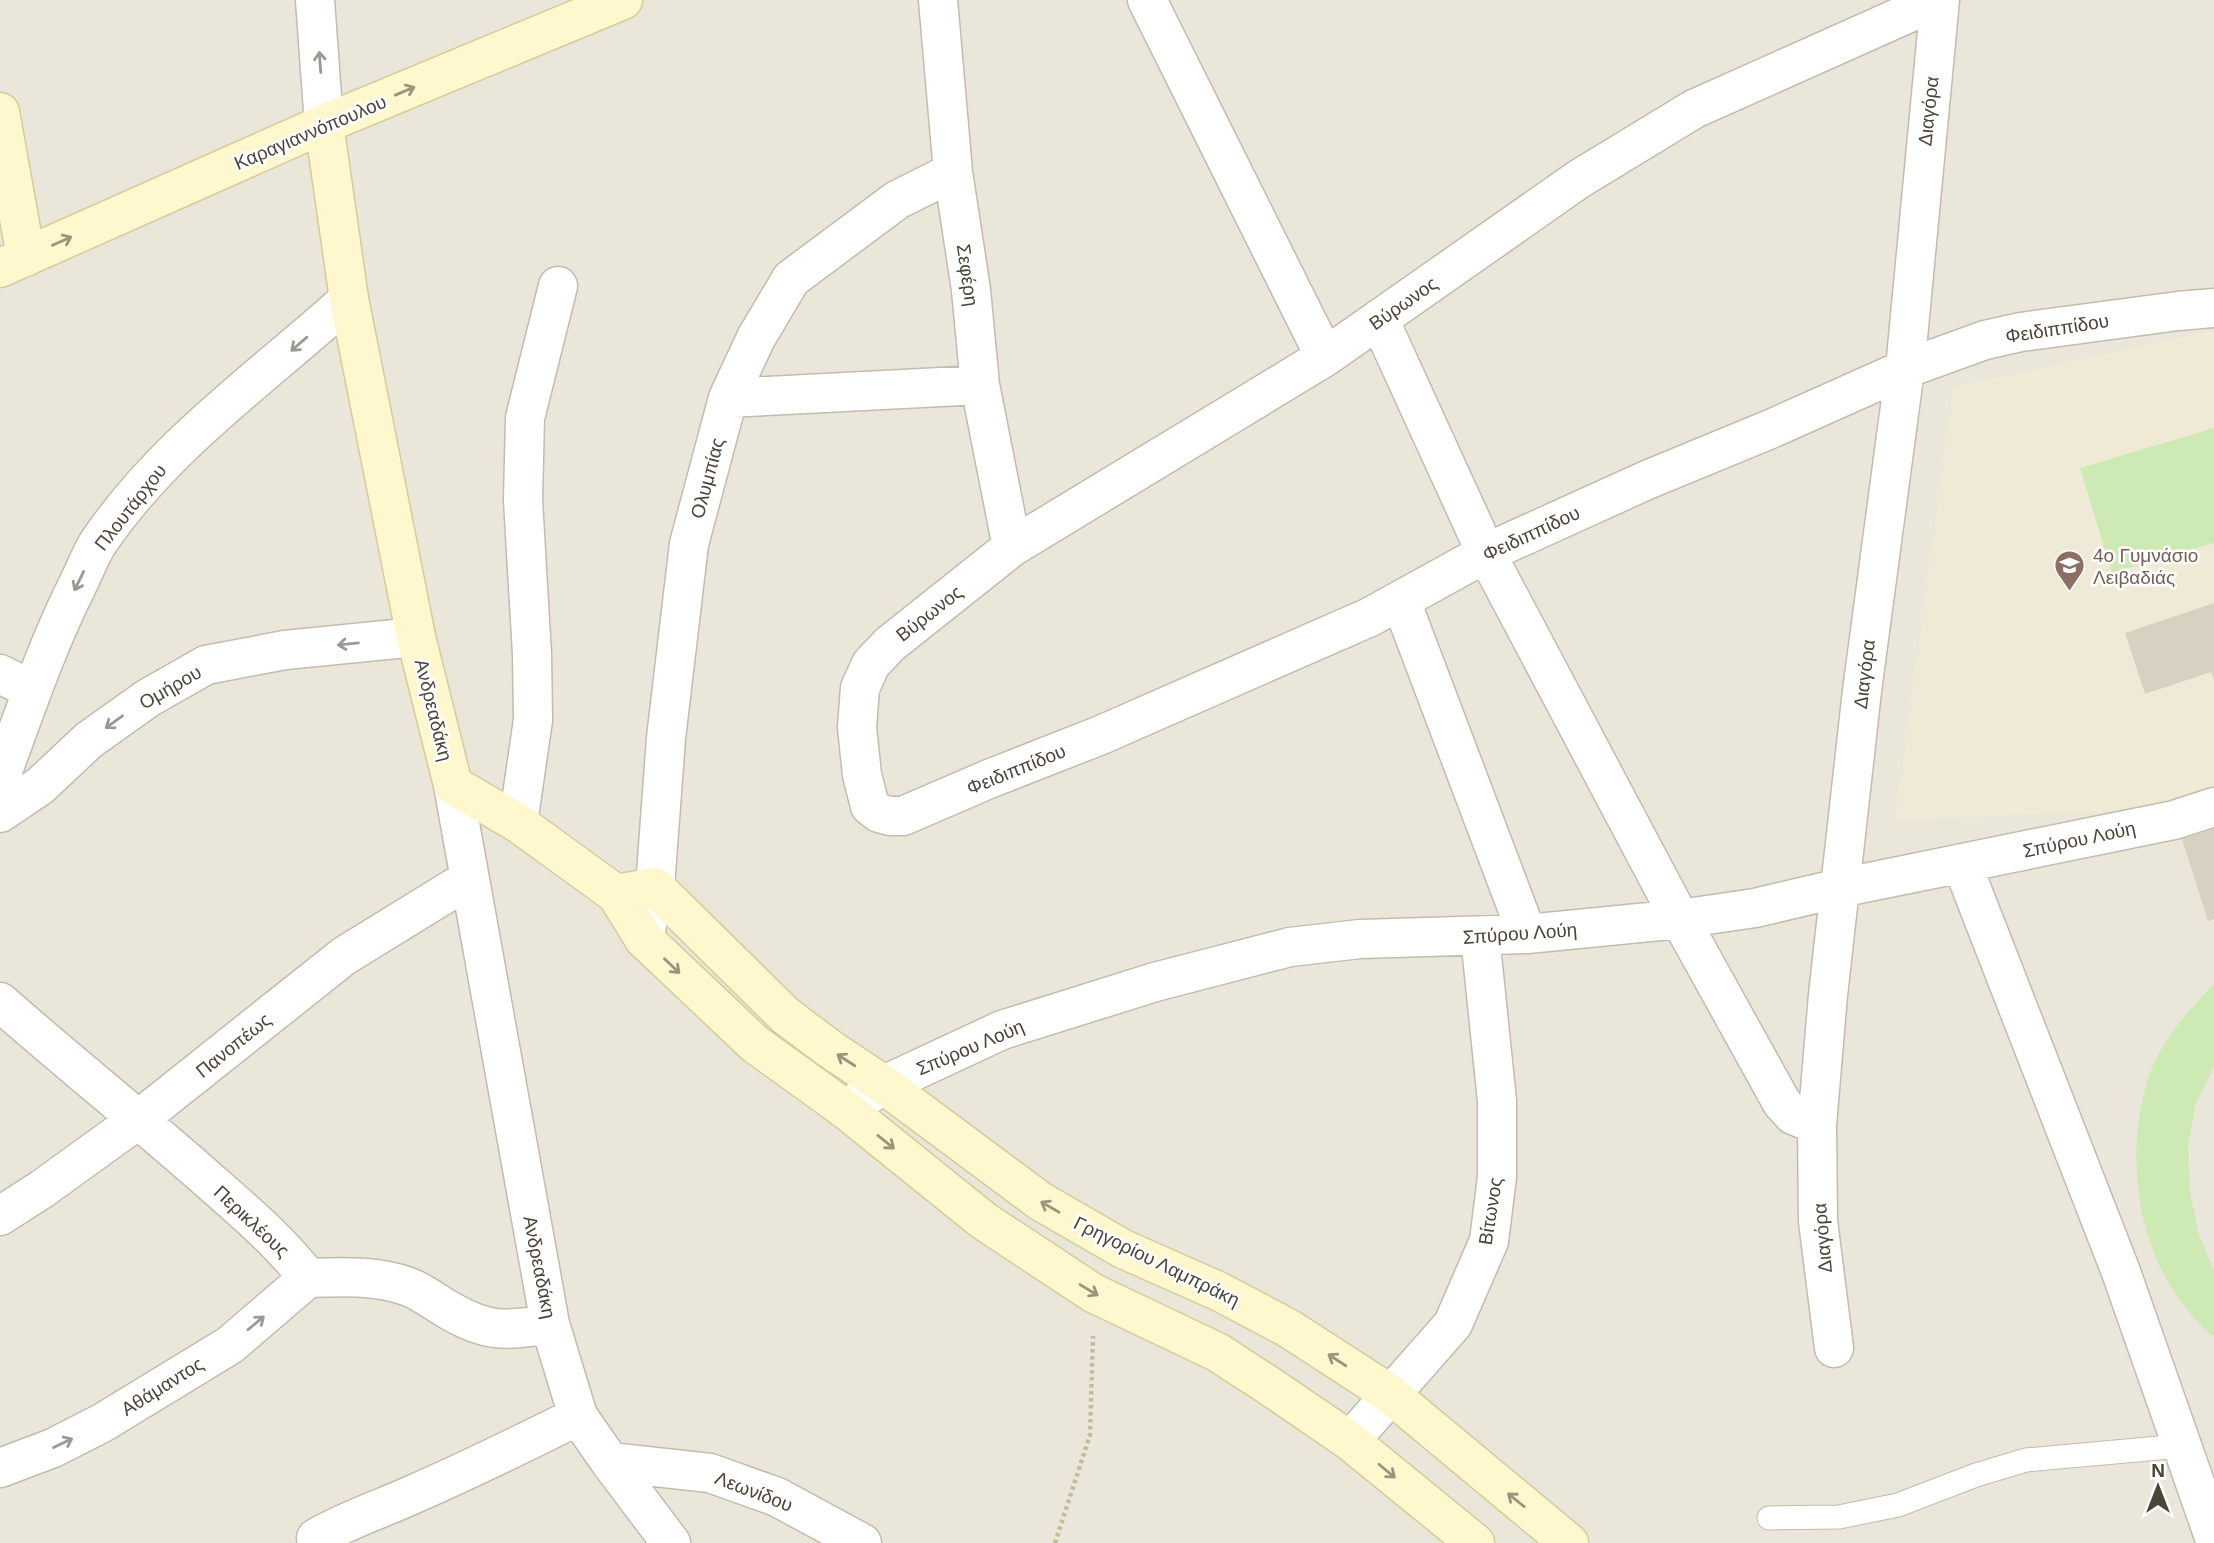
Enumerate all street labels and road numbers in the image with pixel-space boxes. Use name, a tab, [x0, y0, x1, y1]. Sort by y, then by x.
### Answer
street label: Διαγόρα	[1914, 75, 1943, 147]
street label: Καραγιαννόπουλου	[231, 91, 389, 174]
street label: Σεφέρη	[953, 243, 982, 307]
street label: Βύρωνος	[1365, 272, 1441, 334]
street label: Φειδιππίδου	[2004, 310, 2110, 347]
street label: Ολυμπίας	[687, 435, 728, 521]
street label: Πλουτάρχου	[90, 460, 170, 554]
street label: Φειδιππίδου	[1479, 502, 1583, 565]
street label: Βύρωνος	[892, 581, 966, 646]
street label: Διαγόρα	[1850, 638, 1879, 710]
street label: Ανδρεαδάκη	[411, 657, 456, 763]
street label: Ομήρου	[136, 661, 205, 714]
street label: Φειδιππίδου	[964, 740, 1069, 799]
street label: Σπύρου Λούη	[2021, 817, 2137, 862]
street label: Σπύρου Λούη	[1462, 919, 1578, 948]
street label: Πανοπέως	[192, 1009, 275, 1082]
street label: Σπύρου Λούη	[913, 1015, 1027, 1080]
street label: Βίτωνος	[1475, 1176, 1506, 1246]
street label: Περικλέους	[210, 1181, 293, 1261]
street label: Διαγόρα	[1809, 1202, 1836, 1274]
street label: Γρηγορίου Λαμπράκη	[1071, 1212, 1243, 1311]
street label: Ανδρεαδάκη	[519, 1214, 560, 1320]
street label: Αθάμαντος	[117, 1353, 207, 1420]
street label: Λεωνίδου	[712, 1467, 796, 1516]

